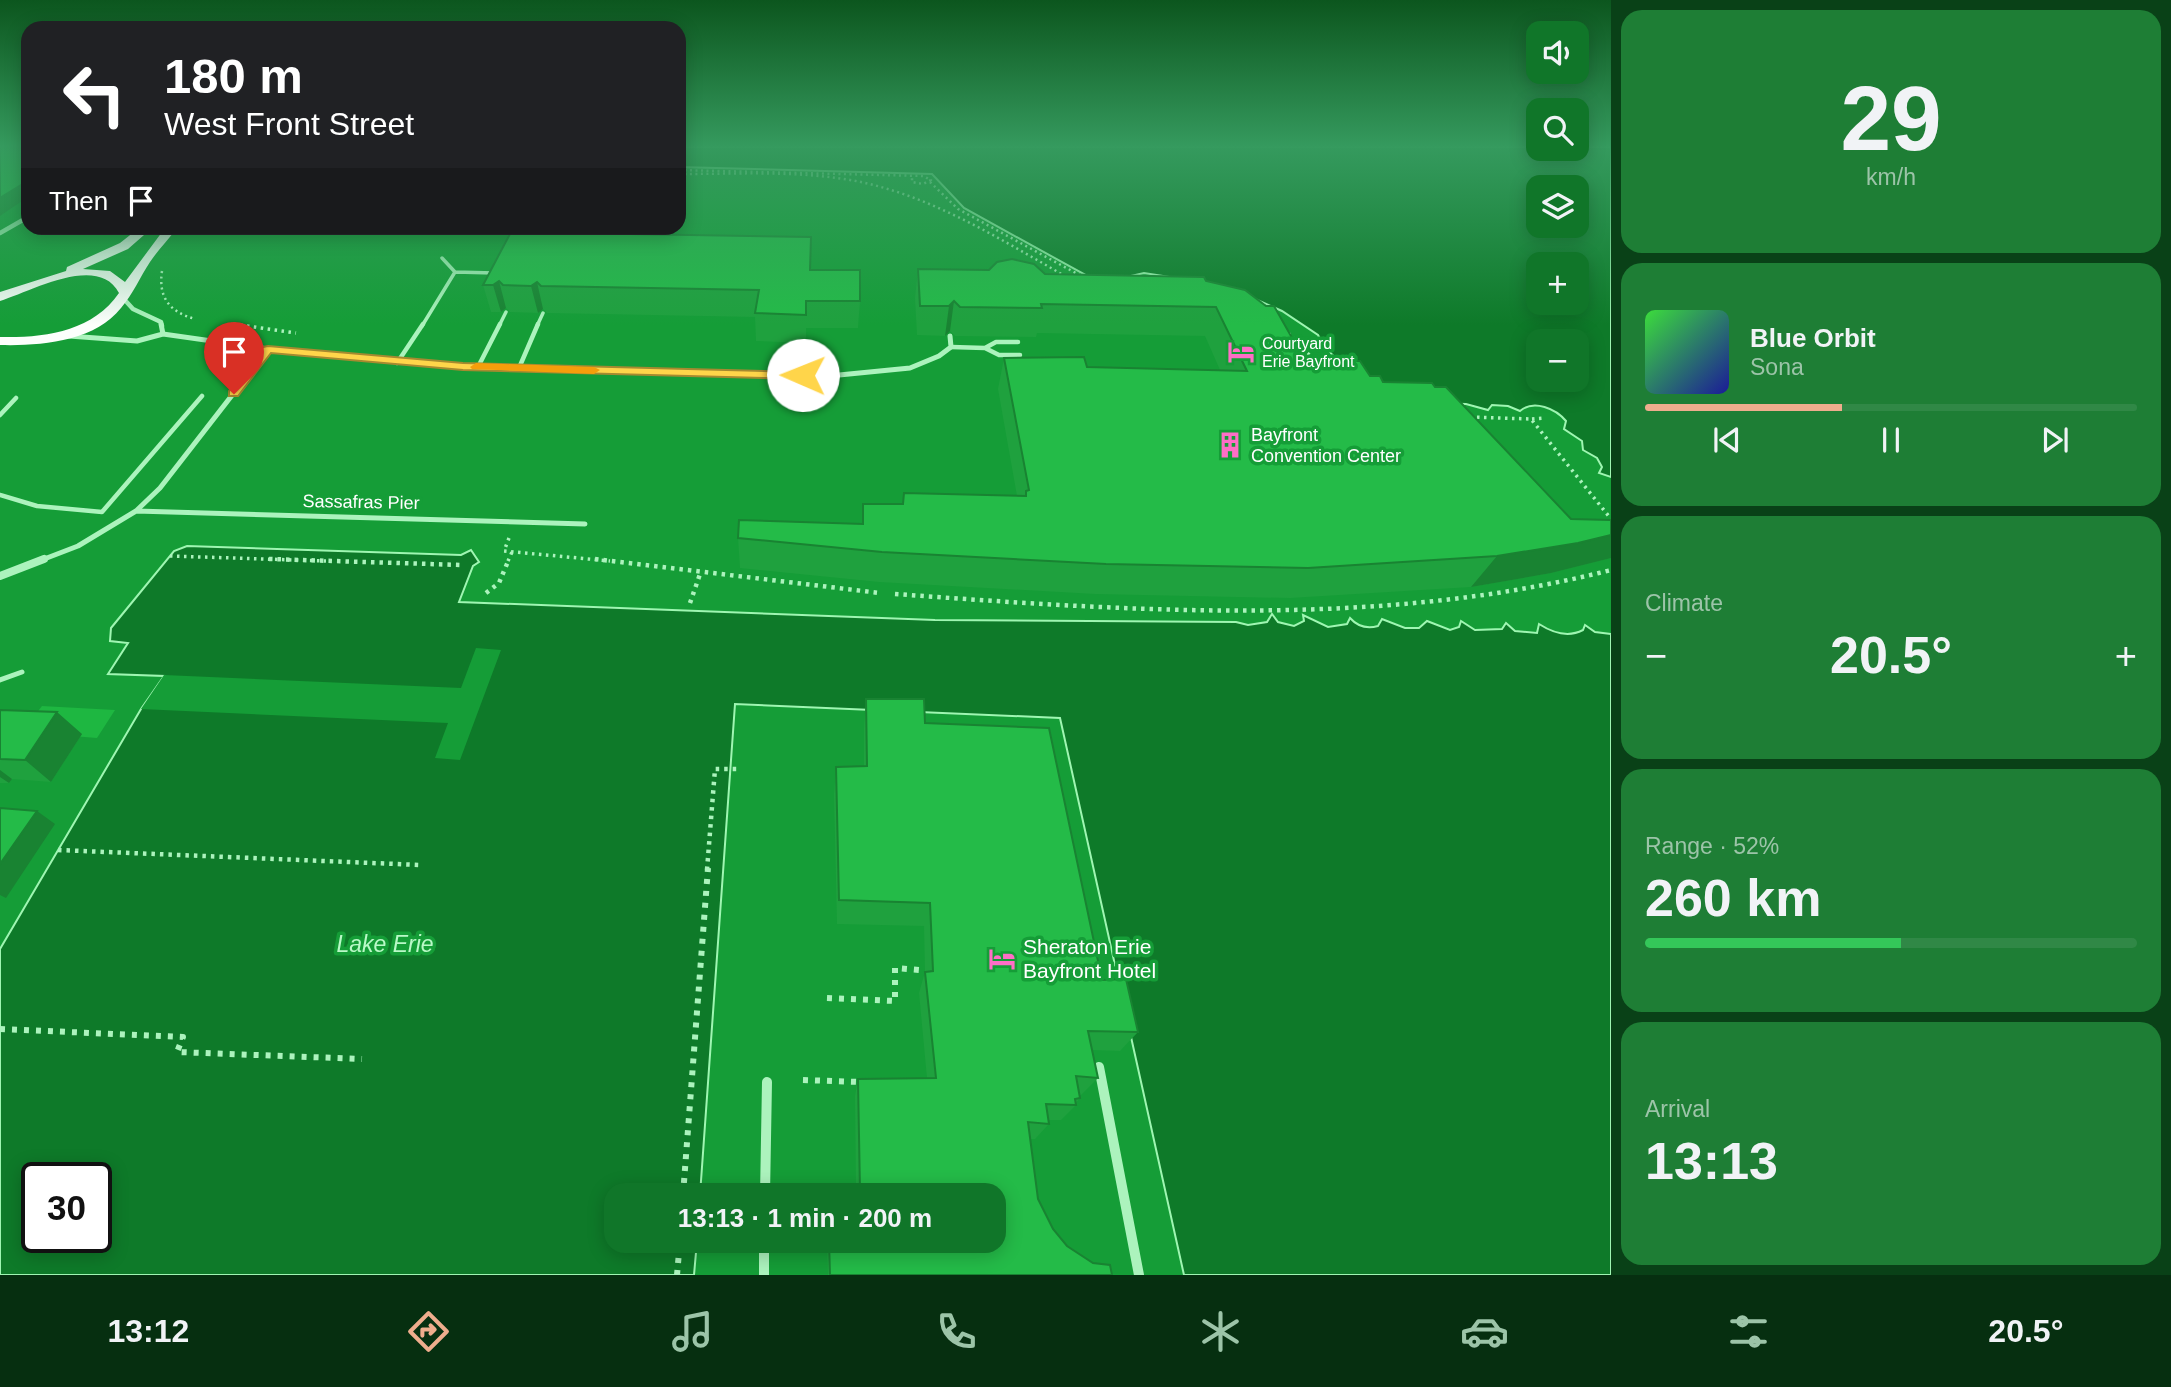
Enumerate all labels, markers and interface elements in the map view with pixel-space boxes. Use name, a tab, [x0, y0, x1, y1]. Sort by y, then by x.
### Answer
map controls	[1526, 21, 1589, 392]
button: sound	[1526, 21, 1589, 84]
icon: left	[49, 49, 140, 140]
text: 180 m	[164, 49, 303, 103]
text: 29	[1840, 68, 1942, 169]
button: search	[1526, 98, 1589, 161]
text: West Front Street	[164, 106, 414, 142]
text: km/h	[1866, 164, 1916, 190]
button: layers	[1526, 175, 1589, 238]
icon: arrive	[122, 182, 160, 220]
text: Then	[49, 186, 108, 216]
button: +	[1526, 252, 1589, 315]
pin	[204, 322, 264, 394]
text: Blue Orbit	[1750, 323, 1876, 353]
button: −	[1526, 329, 1589, 392]
icon: arrive	[215, 333, 253, 371]
place label: Courtyard Erie Bayfront	[1262, 335, 1355, 370]
hotel icon: Courtyard Erie Bayfront	[1226, 337, 1256, 367]
position arrow	[766, 338, 840, 412]
text: Sona	[1750, 354, 1804, 380]
icon: previous	[1708, 421, 1746, 459]
icon: pause	[1872, 421, 1910, 459]
icon: next	[2036, 421, 2074, 459]
place label: Bayfront Convention Center	[1251, 425, 1401, 466]
building icon: Bayfront Convention Center	[1215, 430, 1245, 460]
street label: Sassafras Pier	[302, 491, 420, 513]
text: Climate	[1645, 590, 1723, 616]
text: 20.5°	[1830, 626, 1952, 684]
text: −	[1645, 635, 1667, 677]
text: +	[2115, 635, 2137, 677]
text: Range · 52%	[1645, 833, 1779, 859]
text: 260 km	[1645, 869, 1821, 927]
water label: Lake Erie	[336, 931, 434, 957]
place label: Sheraton Erie Bayfront Hotel	[1023, 935, 1156, 982]
hotel icon: Sheraton Erie Bayfront Hotel	[987, 944, 1017, 974]
text: Arrival	[1645, 1096, 1710, 1122]
text: 13:13	[1645, 1132, 1778, 1190]
speed limit sign: 30	[21, 1162, 112, 1253]
text: 13:13 · 1 min · 200 m	[678, 1203, 932, 1233]
icon: directions	[404, 1307, 453, 1356]
icon: music	[668, 1307, 717, 1356]
icon: phone	[932, 1307, 981, 1356]
icon: climate	[1196, 1307, 1245, 1356]
icon: car	[1460, 1307, 1509, 1356]
icon: filters	[1724, 1307, 1773, 1356]
text: 13:12	[108, 1313, 189, 1349]
text: 20.5°	[1988, 1313, 2063, 1349]

